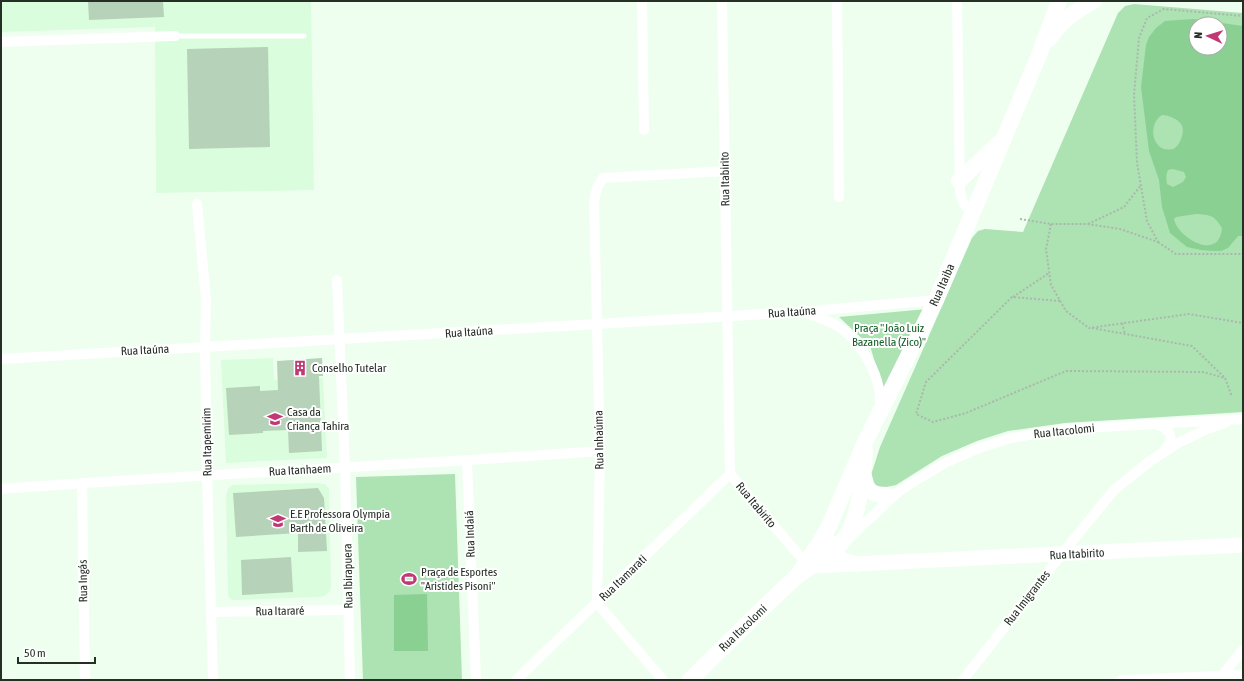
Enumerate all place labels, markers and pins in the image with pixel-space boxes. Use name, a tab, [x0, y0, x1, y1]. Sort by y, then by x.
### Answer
building icon: Conselho Tutelar	[291, 359, 309, 377]
place label: Conselho Tutelar	[312, 361, 387, 375]
place label: Casa da Criança Tahira	[287, 405, 349, 433]
school or university icon: Casa da Criança Tahira	[266, 410, 284, 428]
place label: E.E Professora Olympia Barth de Oliveira	[290, 507, 390, 535]
school or university icon: E.E Professora Olympia Barth de Oliveira	[269, 512, 287, 530]
place label: Praça de Esportes "Aristides Pisoni"	[421, 565, 497, 593]
sports icon: Praça de Esportes "Aristides Pisoni"	[400, 570, 418, 588]

